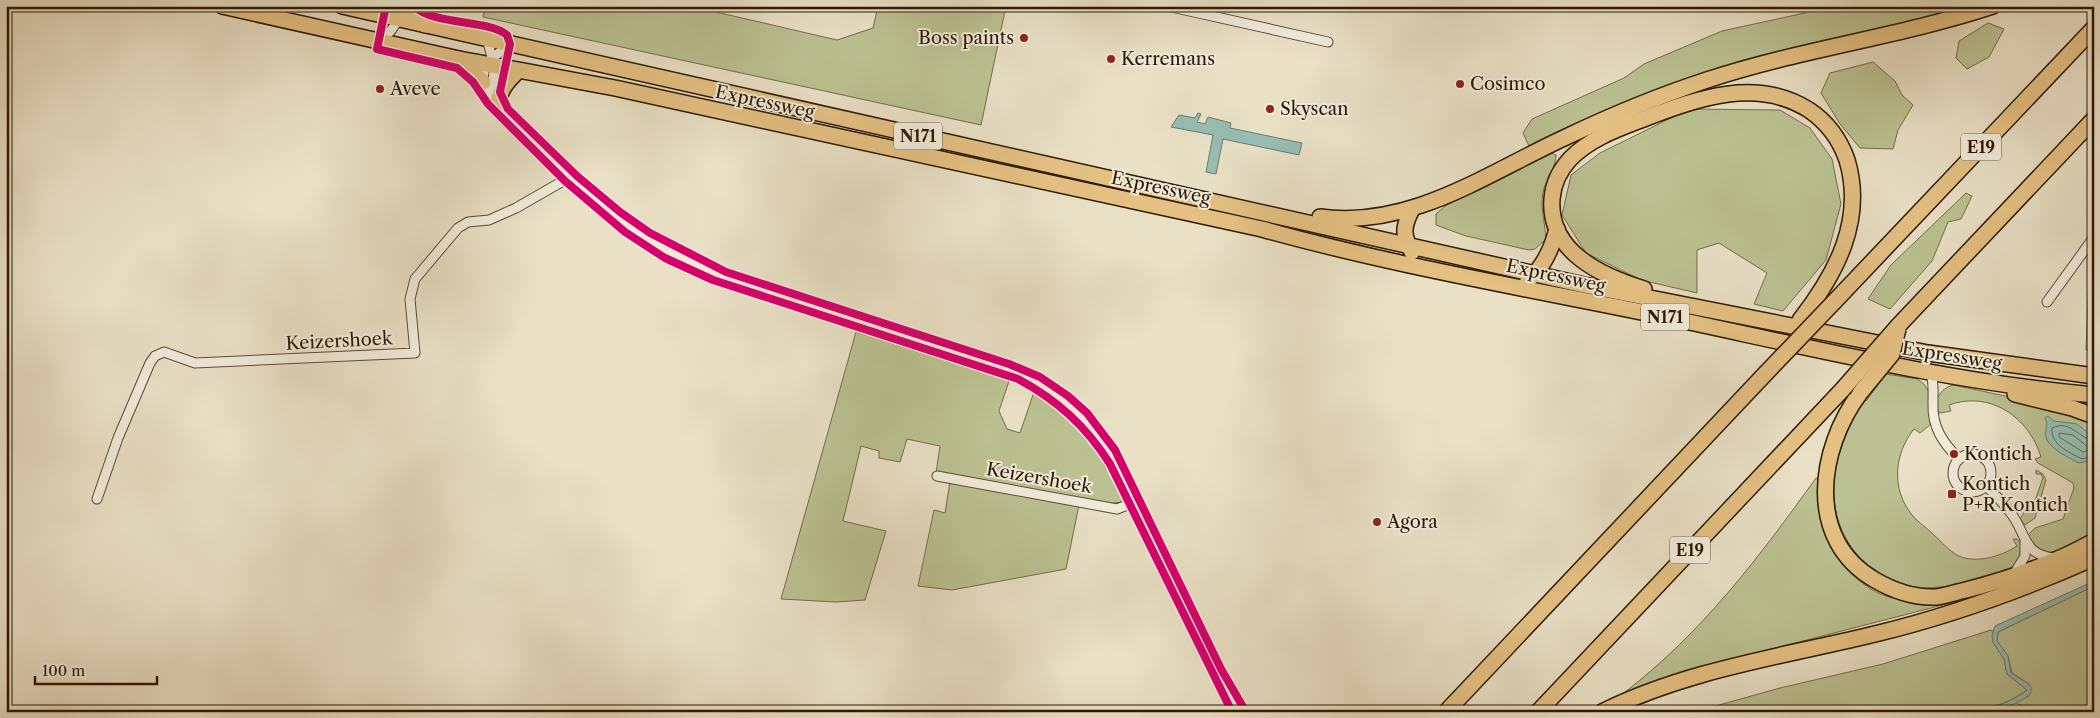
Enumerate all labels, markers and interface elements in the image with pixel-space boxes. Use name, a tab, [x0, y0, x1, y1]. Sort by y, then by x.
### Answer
place label: Boss paints	[918, 27, 1014, 49]
marker: Boss paints	[1018, 32, 1030, 44]
place label: Kerremans	[1121, 48, 1215, 70]
marker: Kerremans	[1105, 53, 1117, 65]
place label: Cosimco	[1470, 73, 1545, 95]
place label: Aveve	[389, 78, 441, 100]
marker: Cosimco	[1454, 78, 1466, 90]
street label: Expressweg	[713, 81, 817, 123]
marker: Aveve	[374, 83, 386, 95]
place label: Skyscan	[1280, 98, 1349, 120]
marker: Skyscan	[1264, 103, 1276, 115]
road number: N171	[894, 122, 942, 150]
road number: E19	[1961, 134, 2001, 160]
street label: Expressweg	[1109, 167, 1213, 209]
street label: Expressweg	[1504, 255, 1608, 297]
road number: N171	[1641, 304, 1689, 330]
street label: Keizershoek	[285, 327, 394, 355]
street label: Expressweg	[1900, 337, 2004, 375]
place label: Kontich	[1964, 443, 2032, 465]
marker: Kontich	[1948, 448, 1960, 460]
street label: Keizershoek	[985, 458, 1095, 498]
place label: Kontich P+R Kontich	[1962, 473, 2068, 516]
marker: Kontich P+R Kontich	[1946, 488, 1958, 500]
place label: Agora	[1386, 511, 1438, 533]
marker: Agora	[1371, 516, 1383, 528]
road number: E19	[1670, 536, 1710, 564]
scale bar	[35, 653, 158, 685]
text: 100 m	[42, 661, 85, 680]

